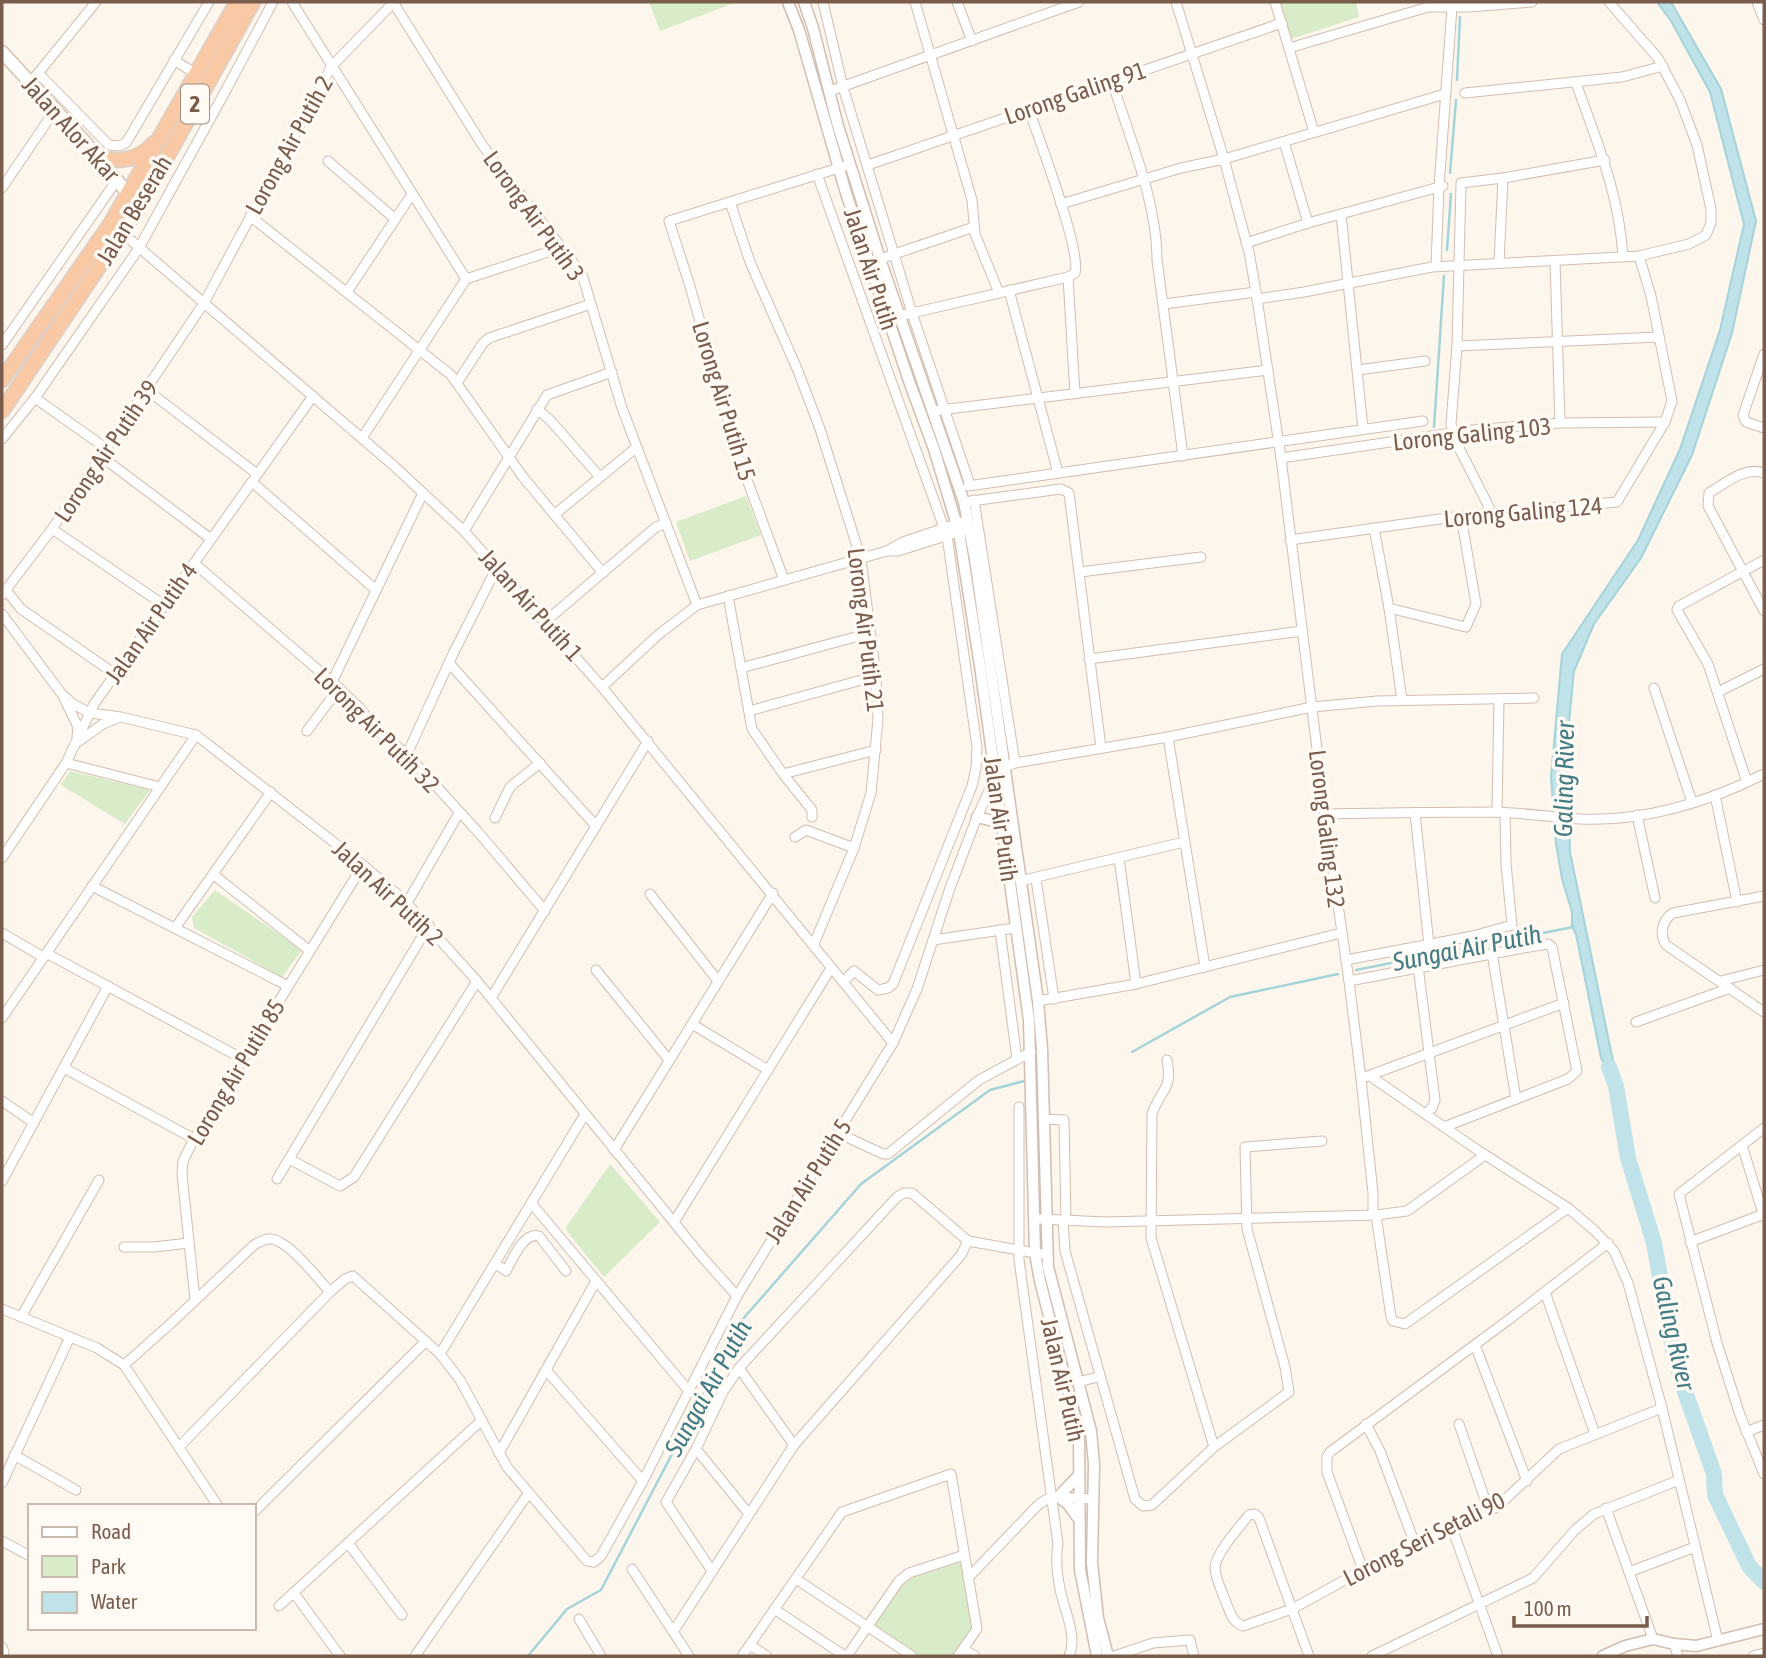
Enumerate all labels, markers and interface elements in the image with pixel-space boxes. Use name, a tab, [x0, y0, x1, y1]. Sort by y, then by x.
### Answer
street label: Lorong Galing 91	[1001, 56, 1149, 130]
street label: Jalan Alor Akar	[17, 71, 126, 188]
street label: Lorong Air Putih 2	[240, 71, 338, 219]
road number: 2	[181, 85, 209, 124]
street label: Lorong Air Putih 3	[478, 146, 590, 286]
street label: Jalan Beserah	[91, 151, 177, 269]
street label: Jalan Air Putih	[839, 205, 903, 333]
street label: Lorong Air Putih 15	[687, 318, 761, 484]
street label: Lorong Air Putih 39	[49, 375, 163, 527]
street label: Lorong Galing 103	[1392, 412, 1552, 456]
street label: Lorong Galing 124	[1443, 492, 1603, 532]
street label: Jalan Air Putih 1	[474, 544, 588, 666]
street label: Lorong Air Putih 21	[843, 546, 889, 714]
street label: Jalan Air Putih 4	[100, 558, 202, 688]
street label: Lorong Air Putih 32	[309, 662, 445, 798]
water label: Galing River	[1548, 719, 1580, 837]
street label: Lorong Galing 132	[1304, 748, 1350, 910]
street label: Jalan Air Putih	[979, 755, 1023, 883]
street label: Jalan Air Putih 2	[327, 835, 449, 951]
water label: Sungai Air Putih	[1389, 919, 1544, 977]
street label: Lorong Air Putih 85	[182, 994, 290, 1150]
street label: Jalan Air Putih 5	[759, 1114, 857, 1248]
water label: Galing River	[1646, 1273, 1702, 1394]
water label: Sungai Air Putih	[658, 1314, 758, 1462]
street label: Jalan Air Putih	[1036, 1315, 1090, 1445]
street label: Lorong Seri Setali 90	[1339, 1487, 1509, 1591]
legend	[28, 1504, 256, 1630]
text: Road	[91, 1519, 131, 1543]
text: Park	[91, 1554, 126, 1578]
scale bar	[1514, 1584, 1647, 1628]
text: Water	[91, 1589, 138, 1613]
text: 100 m	[1524, 1596, 1572, 1620]

